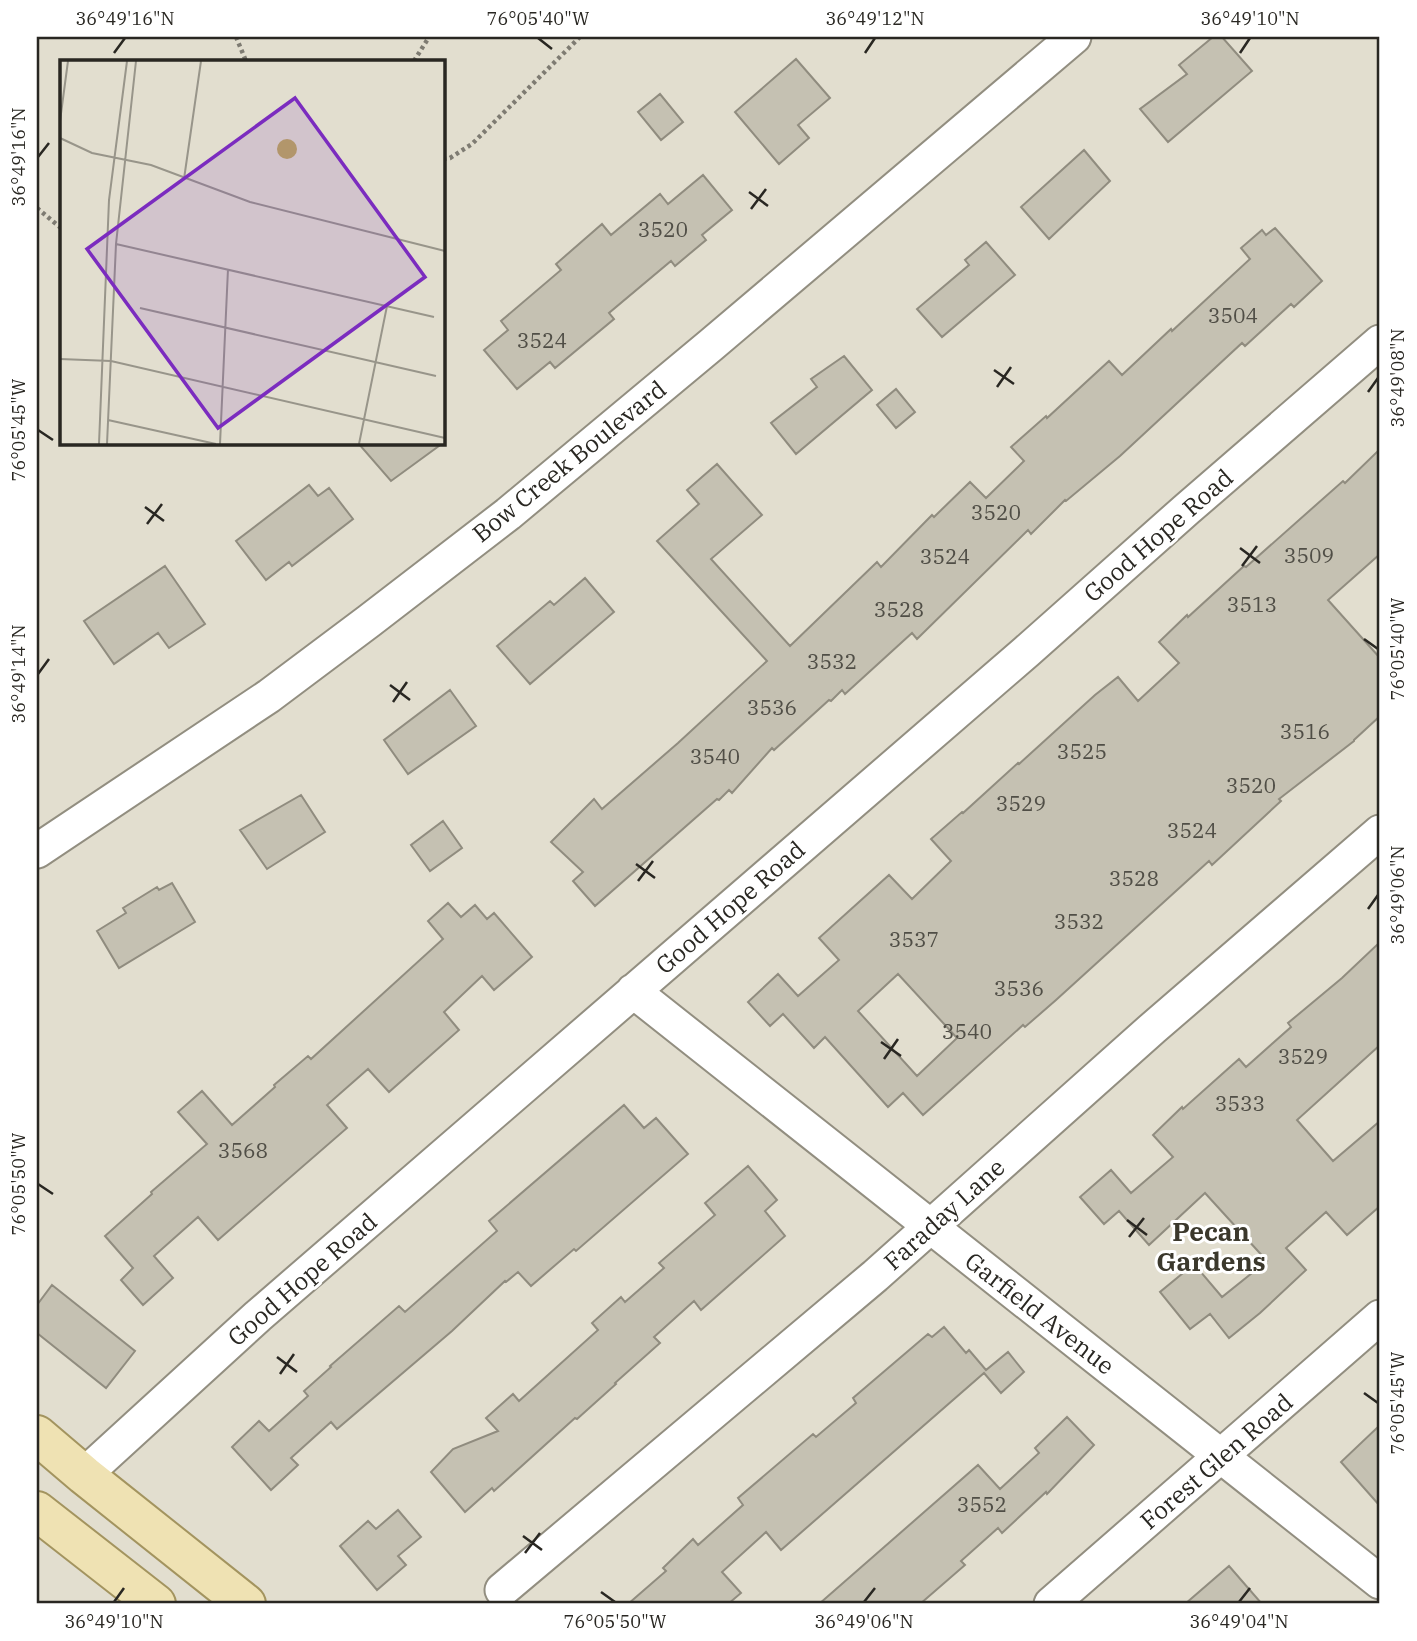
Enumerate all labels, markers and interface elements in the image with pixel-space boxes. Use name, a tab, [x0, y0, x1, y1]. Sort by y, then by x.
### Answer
text: 36°49'16"N	[76, 7, 175, 30]
text: 76°05'40"W	[487, 7, 590, 30]
text: 36°49'12"N	[826, 7, 925, 30]
text: 36°49'10"N	[1201, 7, 1300, 30]
inset map	[60, 60, 444, 444]
text: 36°49'16"N	[7, 108, 30, 207]
house number: 3520	[638, 215, 688, 243]
house number: 3504	[1208, 301, 1258, 329]
house number: 3524	[517, 326, 567, 354]
text: 36°49'08"N	[1386, 329, 1409, 428]
street label: Bow Creek Boulevard	[466, 373, 672, 549]
text: 76°05'45"W	[7, 378, 30, 481]
street label: Good Hope Road	[1077, 461, 1239, 609]
house number: 3520	[971, 498, 1021, 526]
house number: 3509	[1284, 541, 1334, 569]
house number: 3524	[920, 542, 970, 570]
house number: 3513	[1227, 590, 1277, 618]
house number: 3528	[874, 595, 924, 623]
text: 76°05'40"W	[1386, 597, 1409, 700]
text: 36°49'14"N	[7, 625, 30, 724]
house number: 3532	[807, 647, 857, 675]
house number: 3536	[747, 693, 797, 721]
house number: 3516	[1280, 717, 1330, 745]
house number: 3525	[1057, 737, 1107, 765]
house number: 3540	[690, 742, 740, 770]
house number: 3520	[1226, 771, 1276, 799]
house number: 3529	[996, 789, 1046, 817]
house number: 3524	[1167, 816, 1217, 844]
street label: Good Hope Road	[649, 833, 811, 981]
text: 36°49'06"N	[1386, 846, 1409, 945]
house number: 3528	[1109, 864, 1159, 892]
house number: 3532	[1054, 907, 1104, 935]
house number: 3537	[889, 925, 939, 953]
house number: 3536	[994, 974, 1044, 1002]
house number: 3540	[942, 1017, 992, 1045]
house number: 3529	[1278, 1042, 1328, 1070]
house number: 3533	[1215, 1089, 1265, 1117]
text: 76°05'50"W	[7, 1132, 30, 1235]
house number: 3568	[218, 1136, 268, 1164]
street label: Faraday Lane	[877, 1151, 1011, 1277]
street label: Good Hope Road	[221, 1205, 383, 1353]
district label: Pecan Gardens	[1156, 1214, 1266, 1278]
street label: Garfield Avenue	[959, 1245, 1121, 1381]
text: 76°05'45"W	[1386, 1351, 1409, 1454]
street label: Forest Glen Road	[1133, 1386, 1299, 1536]
house number: 3552	[957, 1490, 1007, 1518]
text: 36°49'10"N	[65, 1610, 164, 1633]
text: 76°05'50"W	[564, 1610, 667, 1633]
text: 36°49'06"N	[815, 1610, 914, 1633]
text: 36°49'04"N	[1190, 1610, 1289, 1633]

